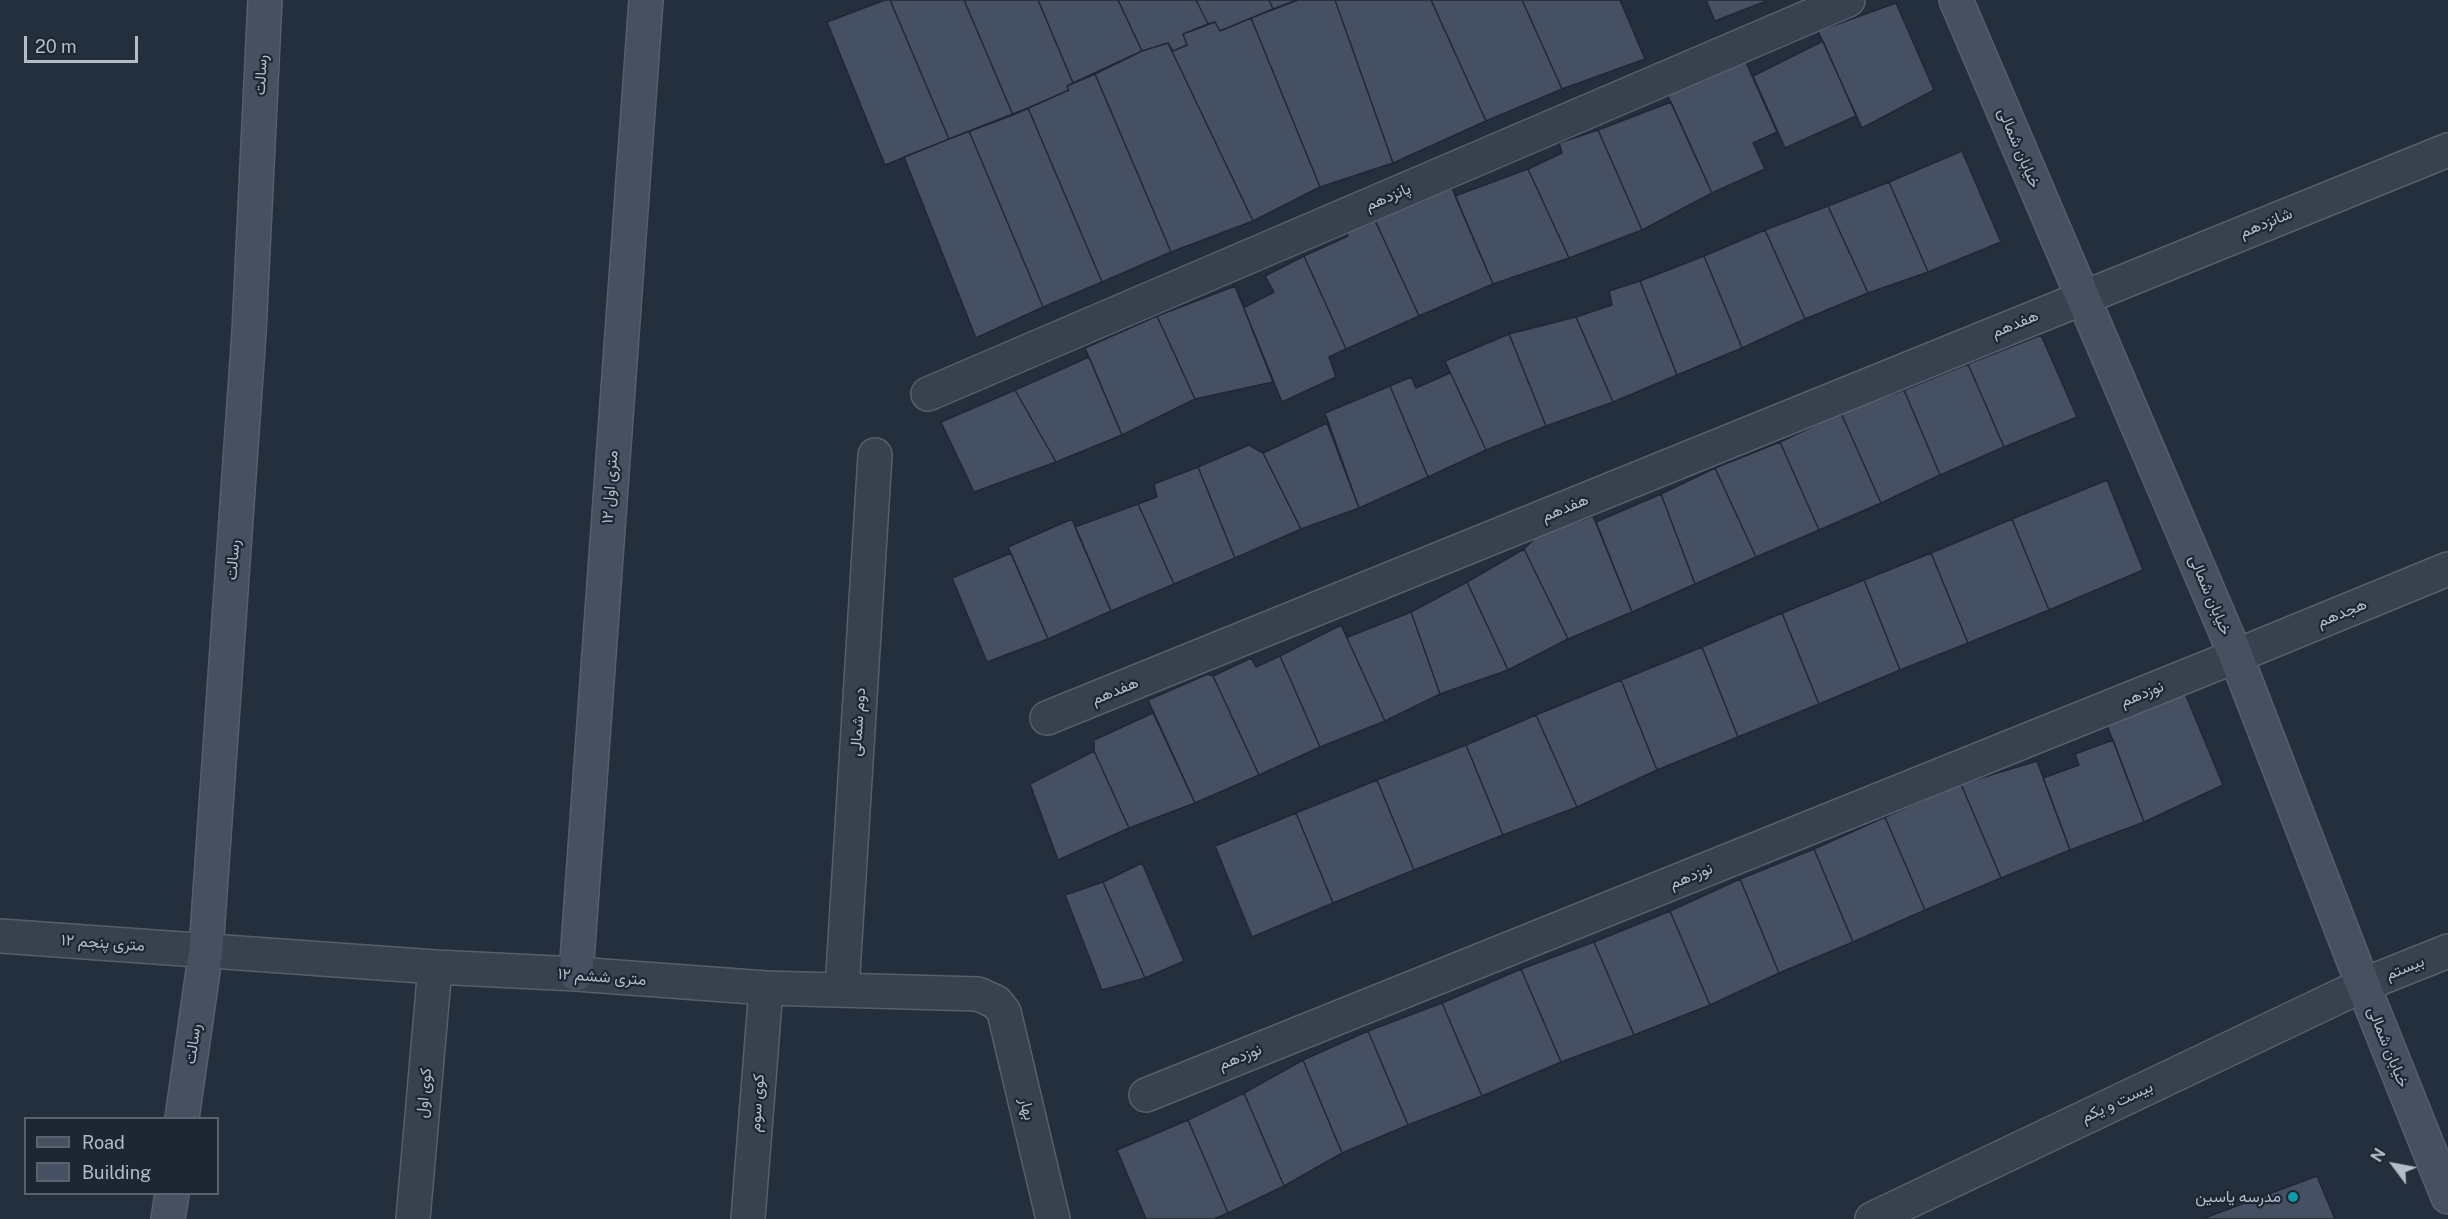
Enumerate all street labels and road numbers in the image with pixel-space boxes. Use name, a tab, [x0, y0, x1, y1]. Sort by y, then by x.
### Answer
street label: رسالت	[250, 54, 272, 96]
street label: خیابان شمالی	[1993, 105, 2045, 191]
street label: پانزدهم	[1362, 179, 1414, 215]
street label: شانزدهم	[2237, 204, 2295, 242]
street label: هفدهم	[1989, 306, 2041, 342]
street label: ۱۲ متری اول	[598, 450, 622, 524]
street label: هفدهم	[1539, 490, 1591, 526]
street label: رسالت	[222, 539, 244, 581]
street label: خیابان شمالی	[2184, 552, 2236, 638]
street label: هجدهم	[2314, 594, 2370, 632]
street label: هفدهم	[1089, 673, 1141, 709]
street label: نوزدهم	[2118, 677, 2166, 711]
street label: دوم شمالی	[846, 687, 870, 757]
street label: نوزدهم	[1667, 859, 1715, 893]
street label: ۱۲ متری پنجم	[60, 930, 146, 956]
street label: بیستم	[2383, 952, 2427, 984]
street label: ۱۲ متری ششم	[557, 964, 647, 990]
street label: خیابان شمالی	[2363, 1004, 2413, 1090]
street label: رسالت	[181, 1023, 205, 1065]
street label: نوزدهم	[1216, 1040, 1264, 1074]
street label: کوی اول	[412, 1067, 436, 1119]
street label: کوی سوم	[745, 1073, 769, 1133]
street label: بیست و یکم	[2078, 1077, 2156, 1127]
street label: بهار	[1015, 1096, 1039, 1122]

